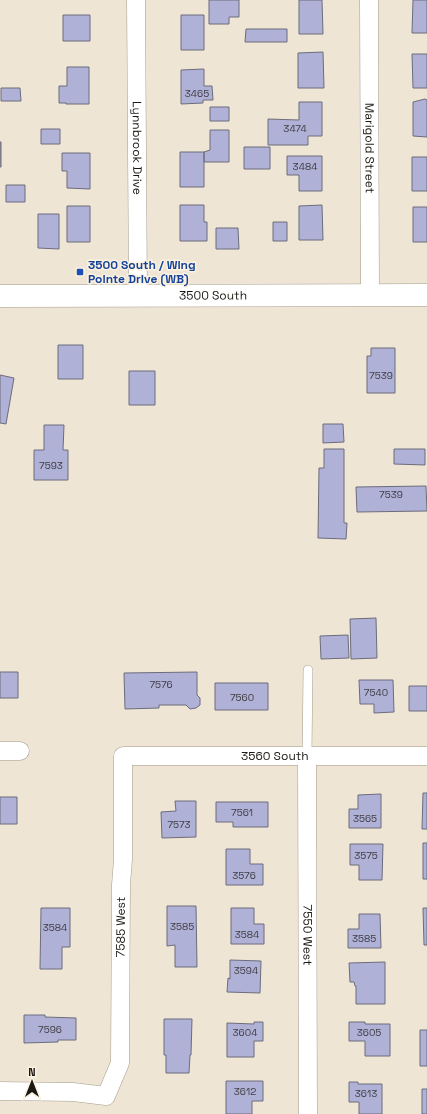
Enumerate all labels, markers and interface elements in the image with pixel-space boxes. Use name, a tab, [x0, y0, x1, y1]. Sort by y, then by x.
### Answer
house number: 3465	[185, 87, 209, 100]
street label: Lynnbrook Drive	[129, 101, 145, 195]
street label: Marigold Street	[361, 103, 378, 193]
house number: 3474	[283, 122, 307, 135]
house number: 3484	[293, 160, 317, 173]
place label: 3500 South / Wing Pointe Drive (WB)	[88, 257, 196, 287]
marker: 3500 South / Wing Pointe Drive (WB)	[75, 267, 85, 277]
street label: 3500 South	[179, 287, 247, 304]
house number: 7539	[369, 369, 393, 382]
house number: 7593	[39, 459, 63, 472]
house number: 7539	[379, 488, 403, 501]
house number: 7576	[149, 678, 173, 691]
house number: 7540	[364, 686, 388, 699]
house number: 7560	[230, 691, 254, 704]
street label: 3560 South	[241, 748, 309, 764]
house number: 7561	[231, 806, 253, 819]
house number: 3565	[353, 812, 377, 825]
house number: 7573	[167, 818, 191, 831]
house number: 3575	[354, 849, 378, 862]
house number: 3576	[232, 869, 256, 882]
street label: 7585 West	[113, 897, 129, 958]
street label: 7550 West	[299, 904, 316, 966]
house number: 3585	[170, 920, 194, 933]
house number: 3584	[43, 921, 67, 934]
house number: 3584	[235, 928, 259, 941]
house number: 3585	[352, 932, 376, 945]
house number: 3594	[234, 964, 258, 977]
house number: 7596	[38, 1023, 62, 1036]
house number: 3604	[233, 1026, 257, 1039]
house number: 3605	[357, 1026, 381, 1039]
north arrow	[12, 1062, 52, 1102]
text: N	[28, 1065, 36, 1079]
house number: 3612	[234, 1085, 256, 1098]
house number: 3613	[355, 1087, 377, 1100]

